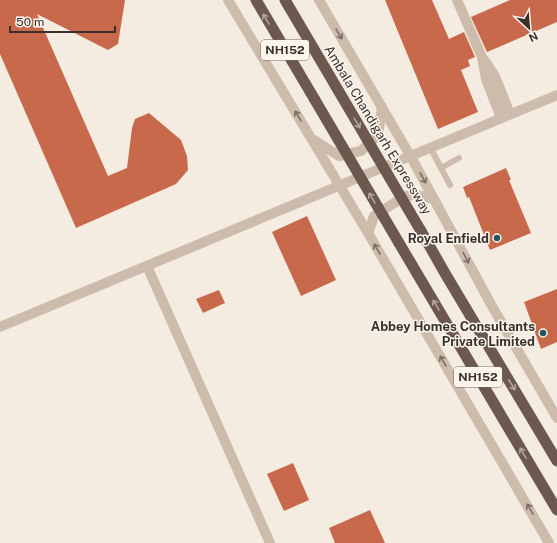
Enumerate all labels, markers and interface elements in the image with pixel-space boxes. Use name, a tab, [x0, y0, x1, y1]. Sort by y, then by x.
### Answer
scale bar	[10, 8, 115, 34]
north arrow	[509, 8, 549, 48]
one-way arrow	[262, 13, 270, 25]
text: 50 m	[16, 15, 44, 29]
one-way arrow	[335, 28, 343, 40]
text: N	[527, 30, 540, 44]
road number: NH152	[261, 40, 309, 60]
street label: Ambala Chandigarh Expressway	[321, 43, 435, 217]
one-way arrow	[293, 110, 301, 122]
one-way arrow	[354, 117, 362, 129]
one-way arrow	[419, 172, 427, 184]
one-way arrow	[368, 192, 376, 204]
place label: Royal Enfield	[408, 231, 489, 246]
marker: Royal Enfield	[492, 233, 502, 243]
one-way arrow	[373, 243, 381, 255]
one-way arrow	[463, 252, 470, 264]
one-way arrow	[431, 299, 439, 311]
place label: Abbey Homes Consultants Private Limited	[371, 319, 535, 349]
marker: Abbey Homes Consultants Private Limited	[538, 328, 548, 338]
one-way arrow	[439, 355, 447, 367]
road number: NH152	[454, 367, 502, 387]
one-way arrow	[508, 379, 516, 391]
one-way arrow	[519, 448, 527, 459]
one-way arrow	[525, 503, 533, 515]

